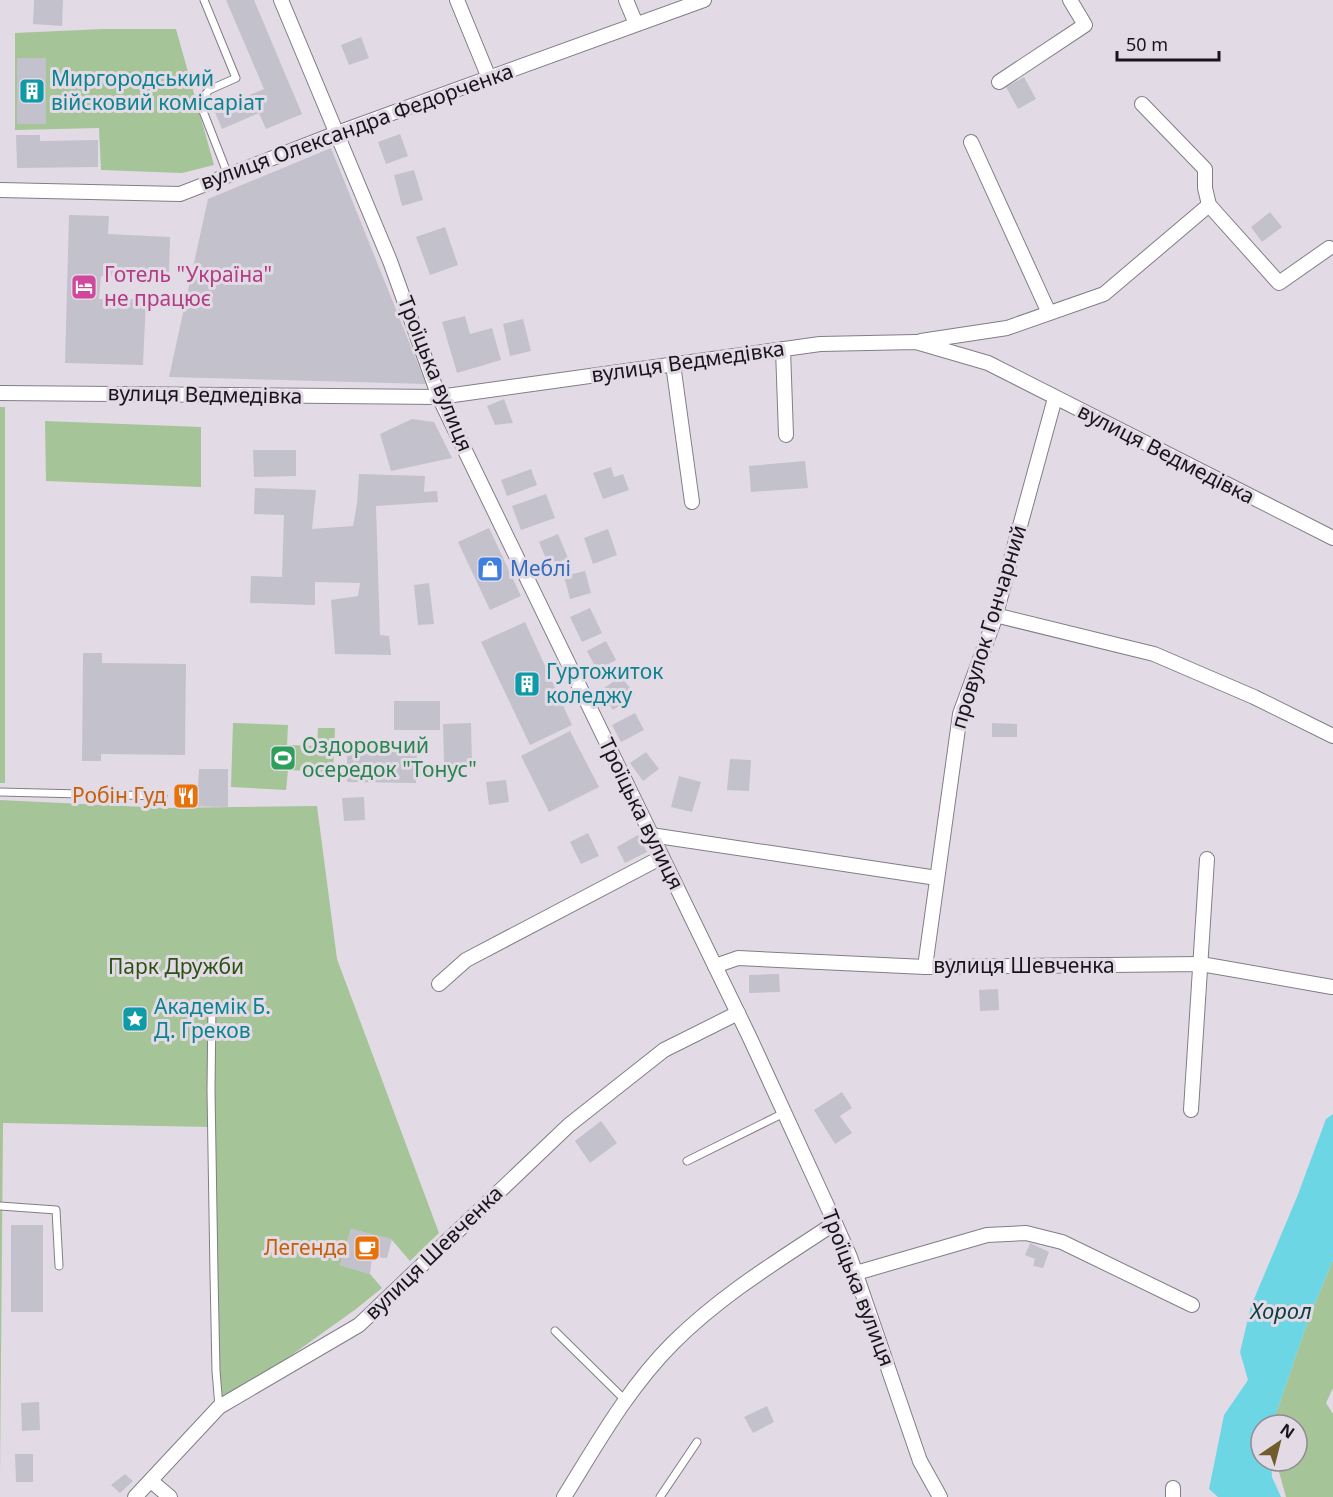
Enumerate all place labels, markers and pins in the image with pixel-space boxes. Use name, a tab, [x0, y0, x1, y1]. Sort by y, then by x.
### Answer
place label: Миргородський війсковий комісаріат	[51, 64, 265, 116]
building icon: Миргородський війсковий комісаріат	[17, 76, 47, 106]
place label: Готель "Україна" не працює	[104, 260, 272, 312]
hotel icon: Готель "Україна" не працює	[69, 272, 99, 302]
shop icon: Меблі	[475, 554, 505, 584]
place label: Меблі	[510, 554, 571, 582]
place label: Гуртожиток коледжу	[546, 657, 663, 709]
building icon: Гуртожиток коледжу	[512, 669, 542, 699]
place label: Оздоровчий осередок "Тонус"	[302, 731, 477, 783]
sports icon: Оздоровчий осередок "Тонус"	[268, 743, 298, 773]
place label: Робін Гуд	[72, 781, 166, 809]
restaurant icon: Робін Гуд	[171, 781, 201, 811]
place label: Академік Б. Д. Греков	[154, 992, 271, 1044]
place icon: Академік Б. Д. Греков	[120, 1004, 150, 1034]
place label: Легенда	[264, 1233, 348, 1261]
cafe icon: Легенда	[352, 1233, 382, 1263]

